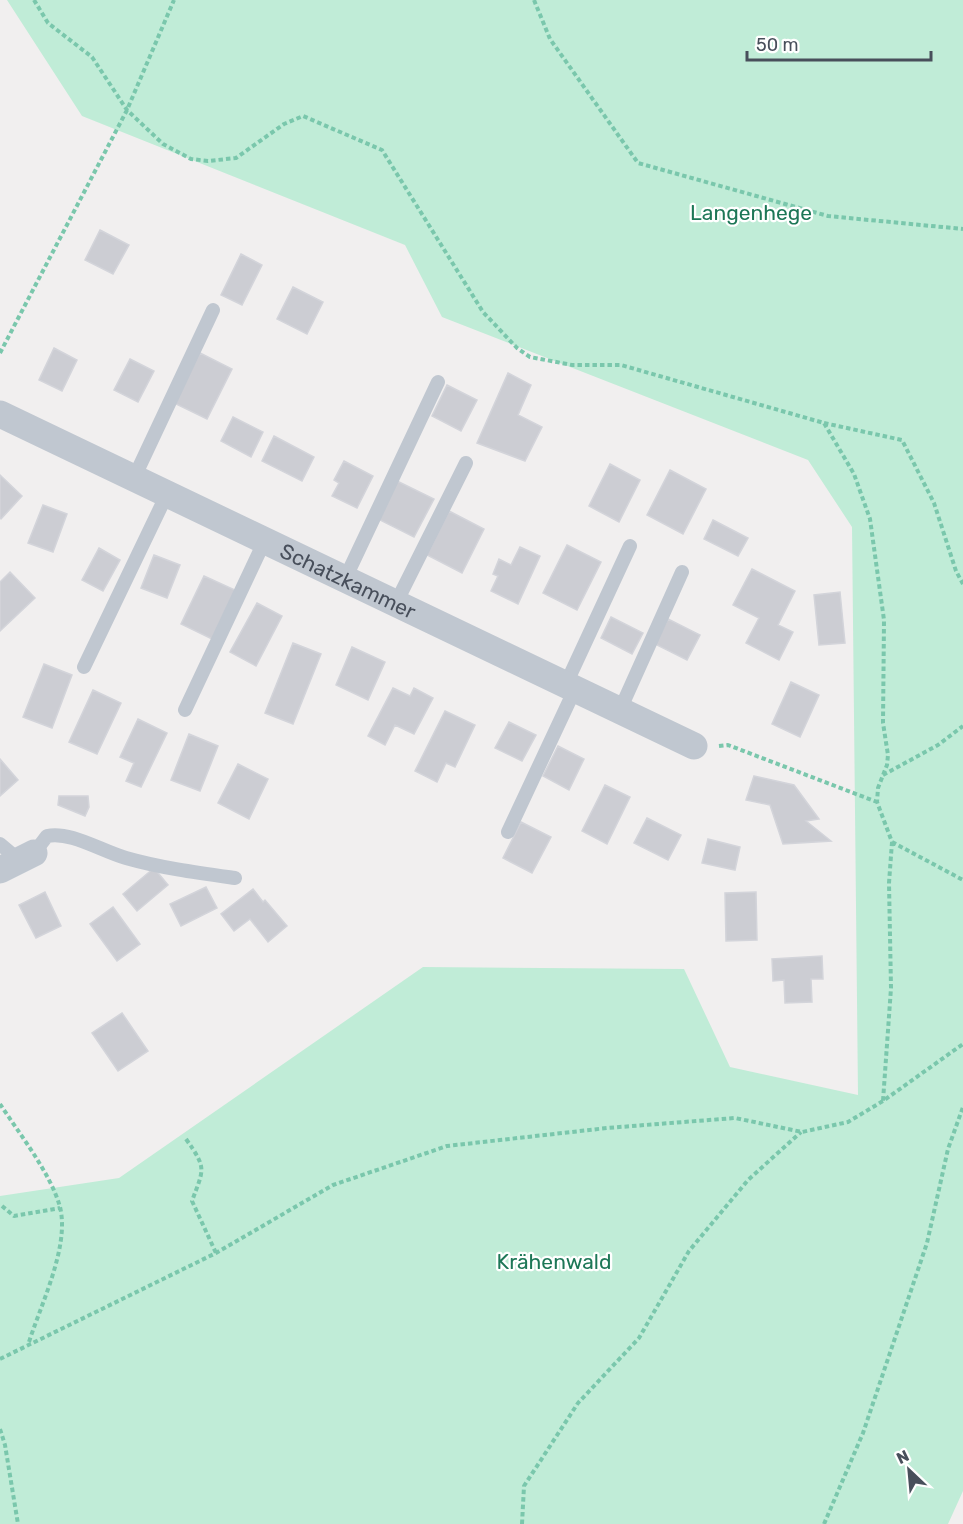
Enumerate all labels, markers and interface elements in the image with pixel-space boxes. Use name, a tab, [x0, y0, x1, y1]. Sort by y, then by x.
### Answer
scale bar	[747, 24, 932, 62]
text: 50 m	[756, 34, 799, 56]
park label: Langenhege	[690, 200, 812, 225]
street label: Schatzkammer	[276, 538, 420, 624]
park label: Krähenwald	[497, 1249, 611, 1274]
north arrow	[879, 1440, 939, 1500]
text: N	[893, 1446, 912, 1468]

